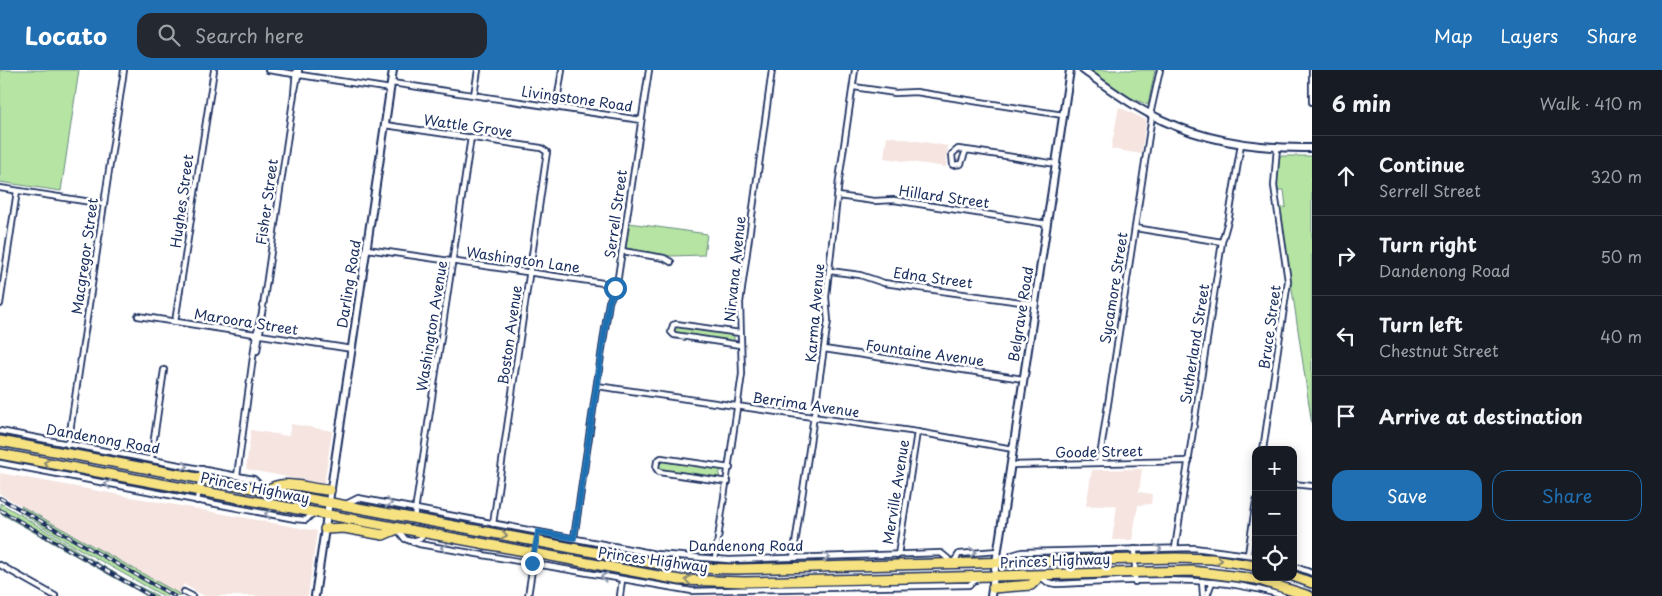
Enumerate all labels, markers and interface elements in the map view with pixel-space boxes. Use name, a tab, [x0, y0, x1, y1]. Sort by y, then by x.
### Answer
search box	[137, 13, 487, 58]
text: Locato	[25, 17, 107, 53]
icon: search	[155, 21, 183, 49]
text: Search here	[195, 21, 304, 49]
text: Map	[1434, 22, 1473, 49]
text: Layers	[1501, 22, 1558, 49]
text: Share	[1586, 22, 1637, 49]
street label: Livingstone Road	[520, 80, 634, 117]
text: 6 min	[1332, 87, 1391, 119]
text: Walk · 410 m	[1540, 91, 1642, 115]
street label: Wattle Grove	[422, 109, 514, 142]
text: Continue	[1379, 150, 1465, 178]
street label: Hughes Street	[165, 152, 199, 249]
street label: Fisher Street	[250, 157, 283, 246]
icon: ahead	[1332, 162, 1360, 190]
text: 320 m	[1591, 164, 1642, 188]
street label: Serrell Street	[599, 168, 632, 259]
text: Serrell Street	[1379, 178, 1481, 202]
street label: Hillard Street	[898, 180, 991, 213]
street label: Macgregor Street	[66, 196, 103, 316]
street label: Nirvana Avenue	[719, 215, 751, 323]
street label: Sycamore Street	[1094, 230, 1133, 345]
text: Turn right	[1379, 230, 1477, 258]
street label: Darling Road	[331, 238, 366, 330]
street label: Washington Lane	[465, 241, 582, 278]
icon: right	[1332, 242, 1360, 270]
text: 50 m	[1601, 244, 1642, 268]
text: Dandenong Road	[1379, 258, 1510, 282]
street label: Washington Avenue	[411, 259, 452, 393]
street label: Edna Street	[892, 262, 974, 293]
street label: Karma Avenue	[800, 263, 829, 363]
street label: Belgrave Road	[1003, 265, 1038, 363]
route start	[604, 277, 627, 300]
street label: Sutherland Street	[1175, 282, 1214, 405]
street label: Bruce Street	[1253, 283, 1286, 370]
street label: Boston Avenue	[492, 284, 527, 386]
street label: Maroora Street	[193, 303, 300, 340]
text: Turn left	[1379, 310, 1463, 338]
icon: left	[1332, 322, 1360, 350]
text: 40 m	[1600, 324, 1642, 348]
street label: Fountaine Avenue	[864, 334, 986, 371]
text: Chestnut Street	[1379, 338, 1499, 362]
street label: Berrima Avenue	[751, 387, 861, 422]
icon: arrive	[1332, 402, 1360, 430]
text: Arrive at destination	[1379, 402, 1583, 430]
street label: Dandenong Road	[45, 418, 161, 459]
street label: Merville Avenue	[877, 438, 914, 546]
street label: Goode Street	[1055, 440, 1143, 463]
map controls	[1252, 446, 1297, 581]
button: +	[1252, 446, 1297, 491]
one-way arrow	[42, 459, 51, 469]
one-way arrow	[181, 460, 190, 471]
street label: Princes Highway	[199, 467, 311, 508]
button: Save	[1332, 470, 1482, 521]
button: Share	[1492, 470, 1642, 521]
one-way arrow	[104, 480, 113, 490]
button: −	[1252, 491, 1297, 536]
one-way arrow	[385, 498, 393, 508]
one-way arrow	[264, 509, 272, 520]
one-way arrow	[499, 530, 508, 540]
street label: Dandenong Road	[689, 535, 803, 556]
button: locate	[1252, 536, 1297, 581]
street label: Princes Highway	[597, 541, 709, 578]
one-way arrow	[1154, 543, 1162, 554]
one-way arrow	[440, 544, 449, 554]
one-way arrow	[969, 547, 977, 558]
street label: Princes Highway	[999, 548, 1111, 573]
one-way arrow	[823, 551, 831, 562]
route end	[521, 552, 544, 575]
one-way arrow	[1215, 554, 1223, 565]
one-way arrow	[600, 572, 609, 582]
one-way arrow	[684, 575, 692, 586]

